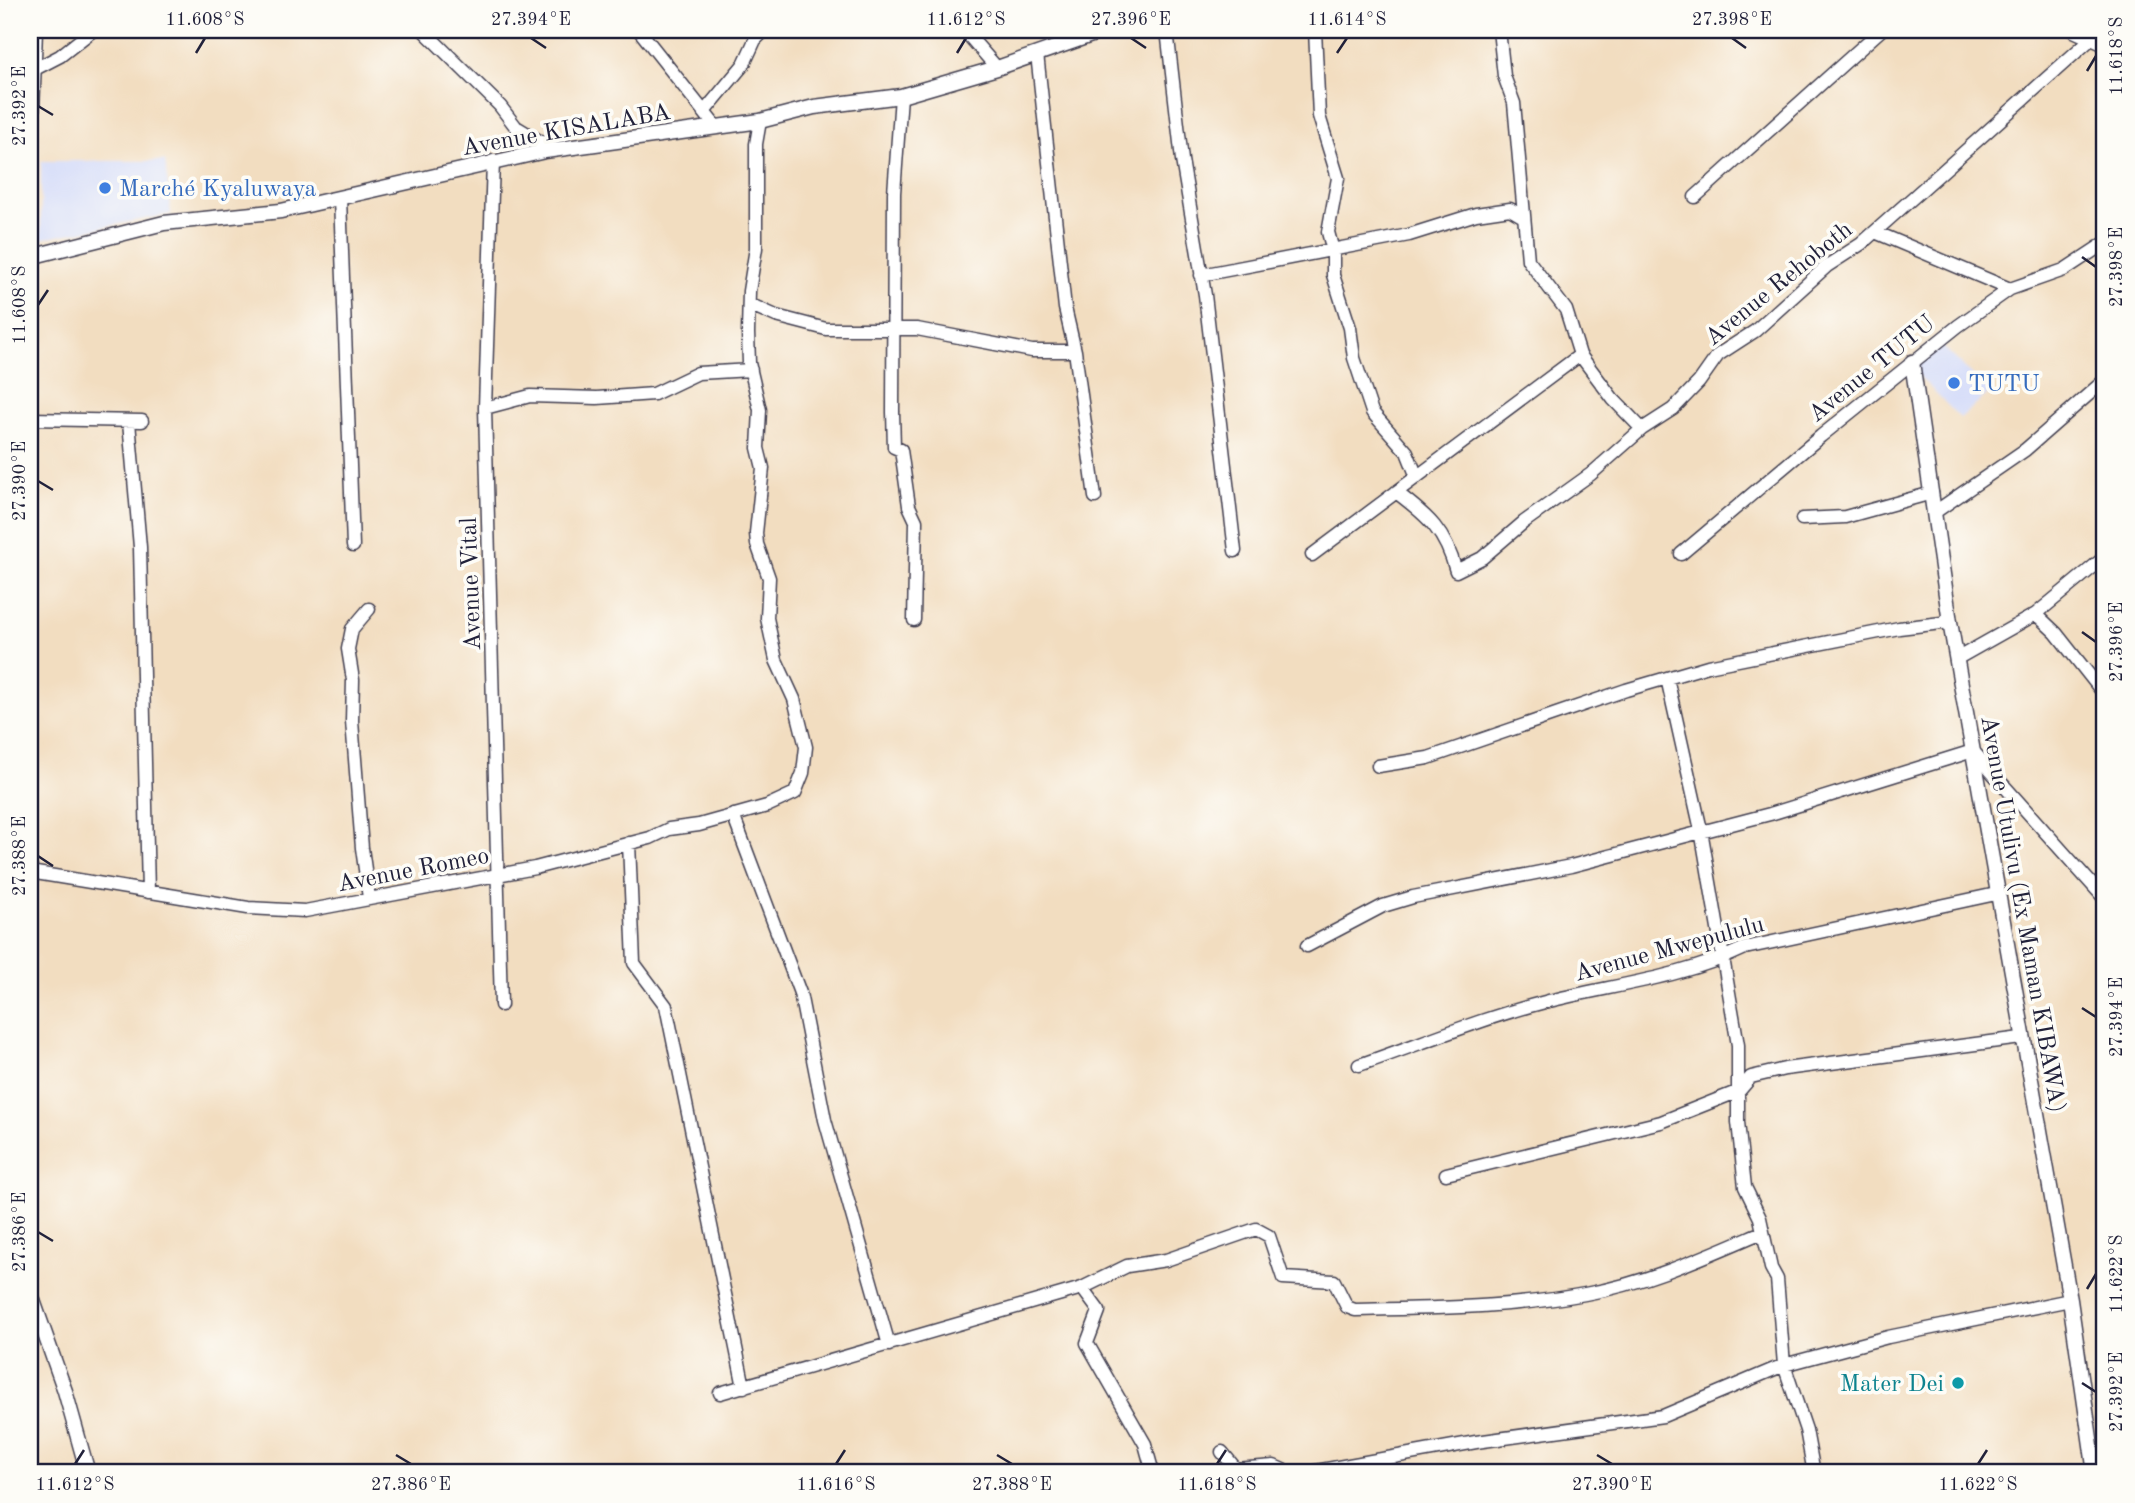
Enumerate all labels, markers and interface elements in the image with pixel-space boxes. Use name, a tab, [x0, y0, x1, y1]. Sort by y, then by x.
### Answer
text: 11.608°S	[166, 11, 244, 29]
text: 27.394°E	[491, 11, 571, 29]
text: 11.612°S	[927, 11, 1005, 29]
text: 27.396°E	[1091, 11, 1171, 29]
text: 11.614°S	[1308, 11, 1386, 29]
text: 27.398°E	[1692, 11, 1772, 29]
text: 11.618°S	[2108, 17, 2126, 95]
text: 27.392°E	[11, 66, 29, 146]
street label: Avenue KISALABA	[460, 101, 673, 161]
place label: Marché Kyaluwaya	[119, 178, 317, 202]
marker: Marché Kyaluwaya	[97, 180, 113, 196]
street label: Avenue Rehoboth	[1701, 218, 1857, 351]
text: 27.398°E	[2108, 227, 2126, 307]
text: 11.608°S	[11, 266, 29, 344]
street label: Avenue TUTU	[1805, 311, 1940, 428]
place label: TUTU	[1968, 373, 2040, 397]
marker: TUTU	[1946, 375, 1962, 391]
text: 27.390°E	[11, 441, 29, 521]
street label: Avenue Vital	[458, 517, 486, 651]
text: 27.396°E	[2108, 602, 2126, 682]
street label: Avenue Utulivu (Ex Maman KIBAWA)	[1975, 714, 2069, 1115]
text: 27.388°E	[11, 816, 29, 896]
street label: Avenue Romeo	[335, 844, 491, 897]
street label: Avenue Mwepululu	[1572, 913, 1767, 987]
text: 27.394°E	[2108, 977, 2126, 1057]
text: 27.386°E	[11, 1192, 29, 1272]
text: 11.622°S	[2108, 1235, 2126, 1313]
text: 27.392°E	[2108, 1352, 2126, 1432]
place label: Mater Dei	[1840, 1373, 1944, 1397]
marker: Mater Dei	[1950, 1375, 1966, 1391]
text: 11.612°S	[36, 1476, 114, 1494]
text: 27.386°E	[371, 1476, 451, 1494]
text: 11.616°S	[797, 1476, 875, 1494]
text: 27.388°E	[972, 1476, 1052, 1494]
text: 11.618°S	[1178, 1476, 1256, 1494]
text: 27.390°E	[1572, 1476, 1652, 1494]
text: 11.622°S	[1939, 1476, 2017, 1494]

